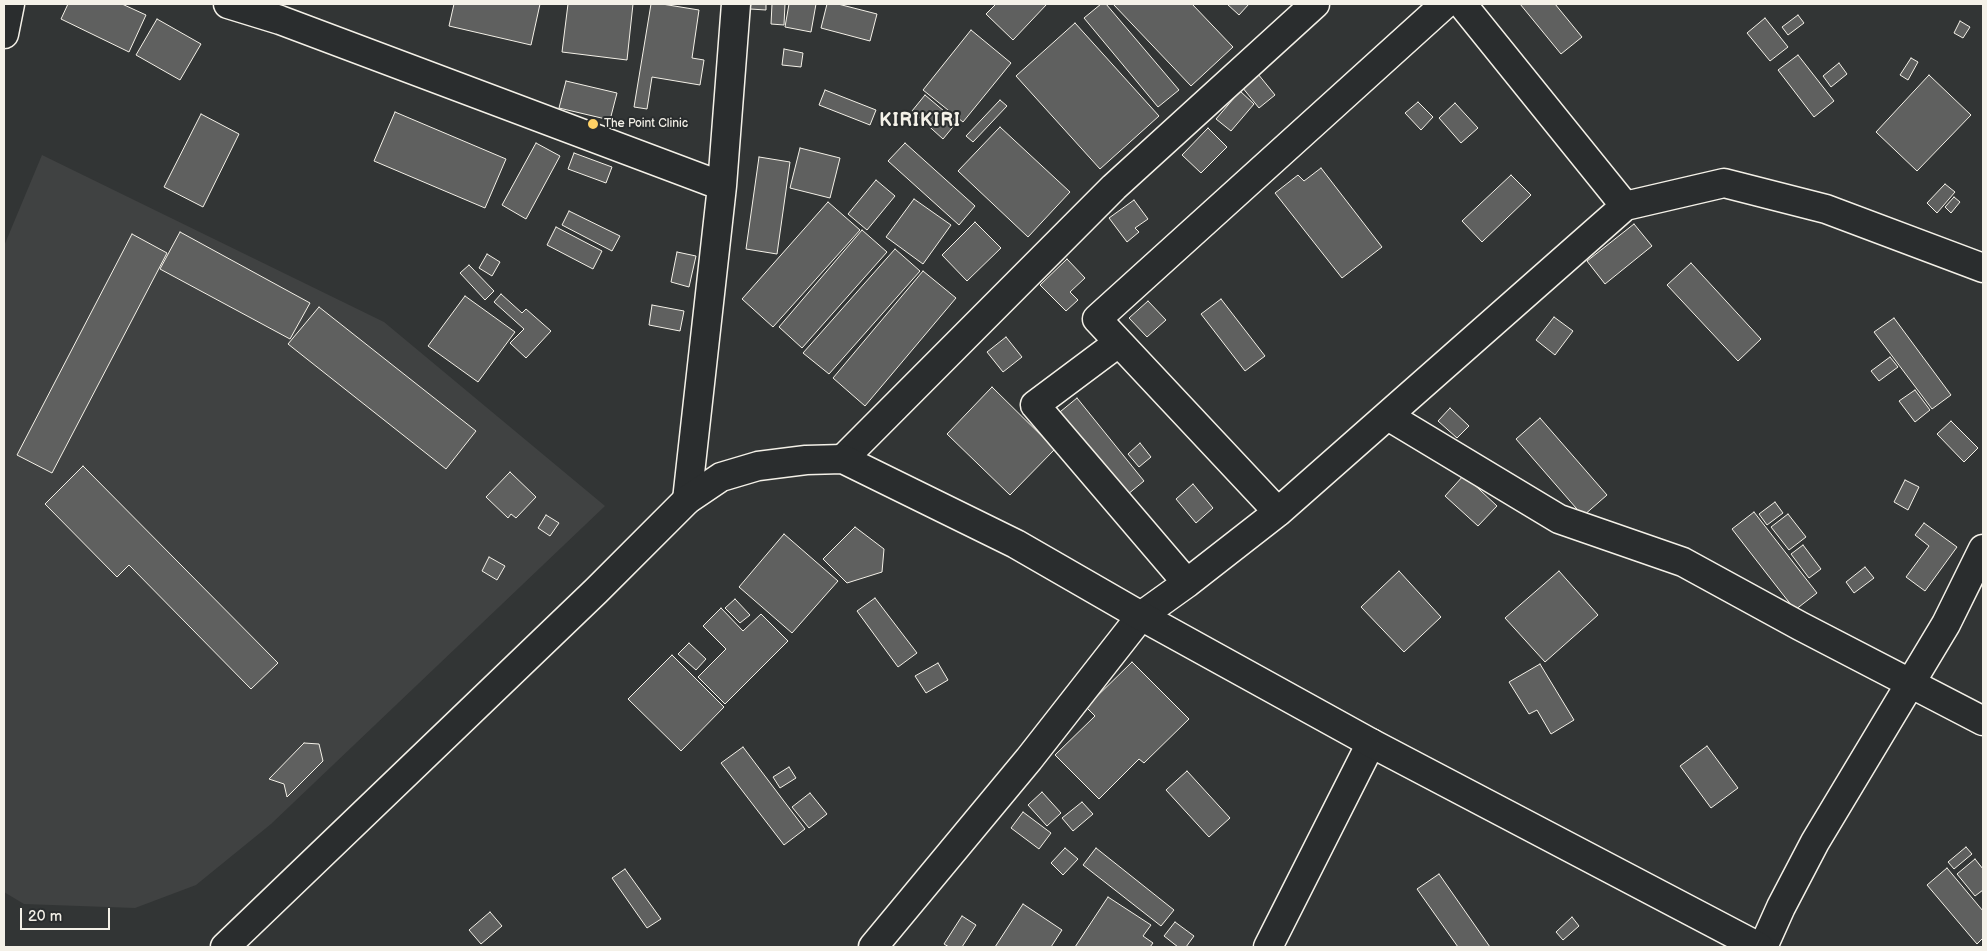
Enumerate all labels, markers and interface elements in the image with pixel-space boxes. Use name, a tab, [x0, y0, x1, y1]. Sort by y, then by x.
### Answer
district label: KIRIKIRI	[878, 110, 962, 132]
marker: The Point Clinic	[586, 117, 600, 131]
place label: The Point Clinic	[604, 117, 688, 131]
scale bar	[22, 898, 112, 930]
text: 20 m	[28, 907, 62, 926]

